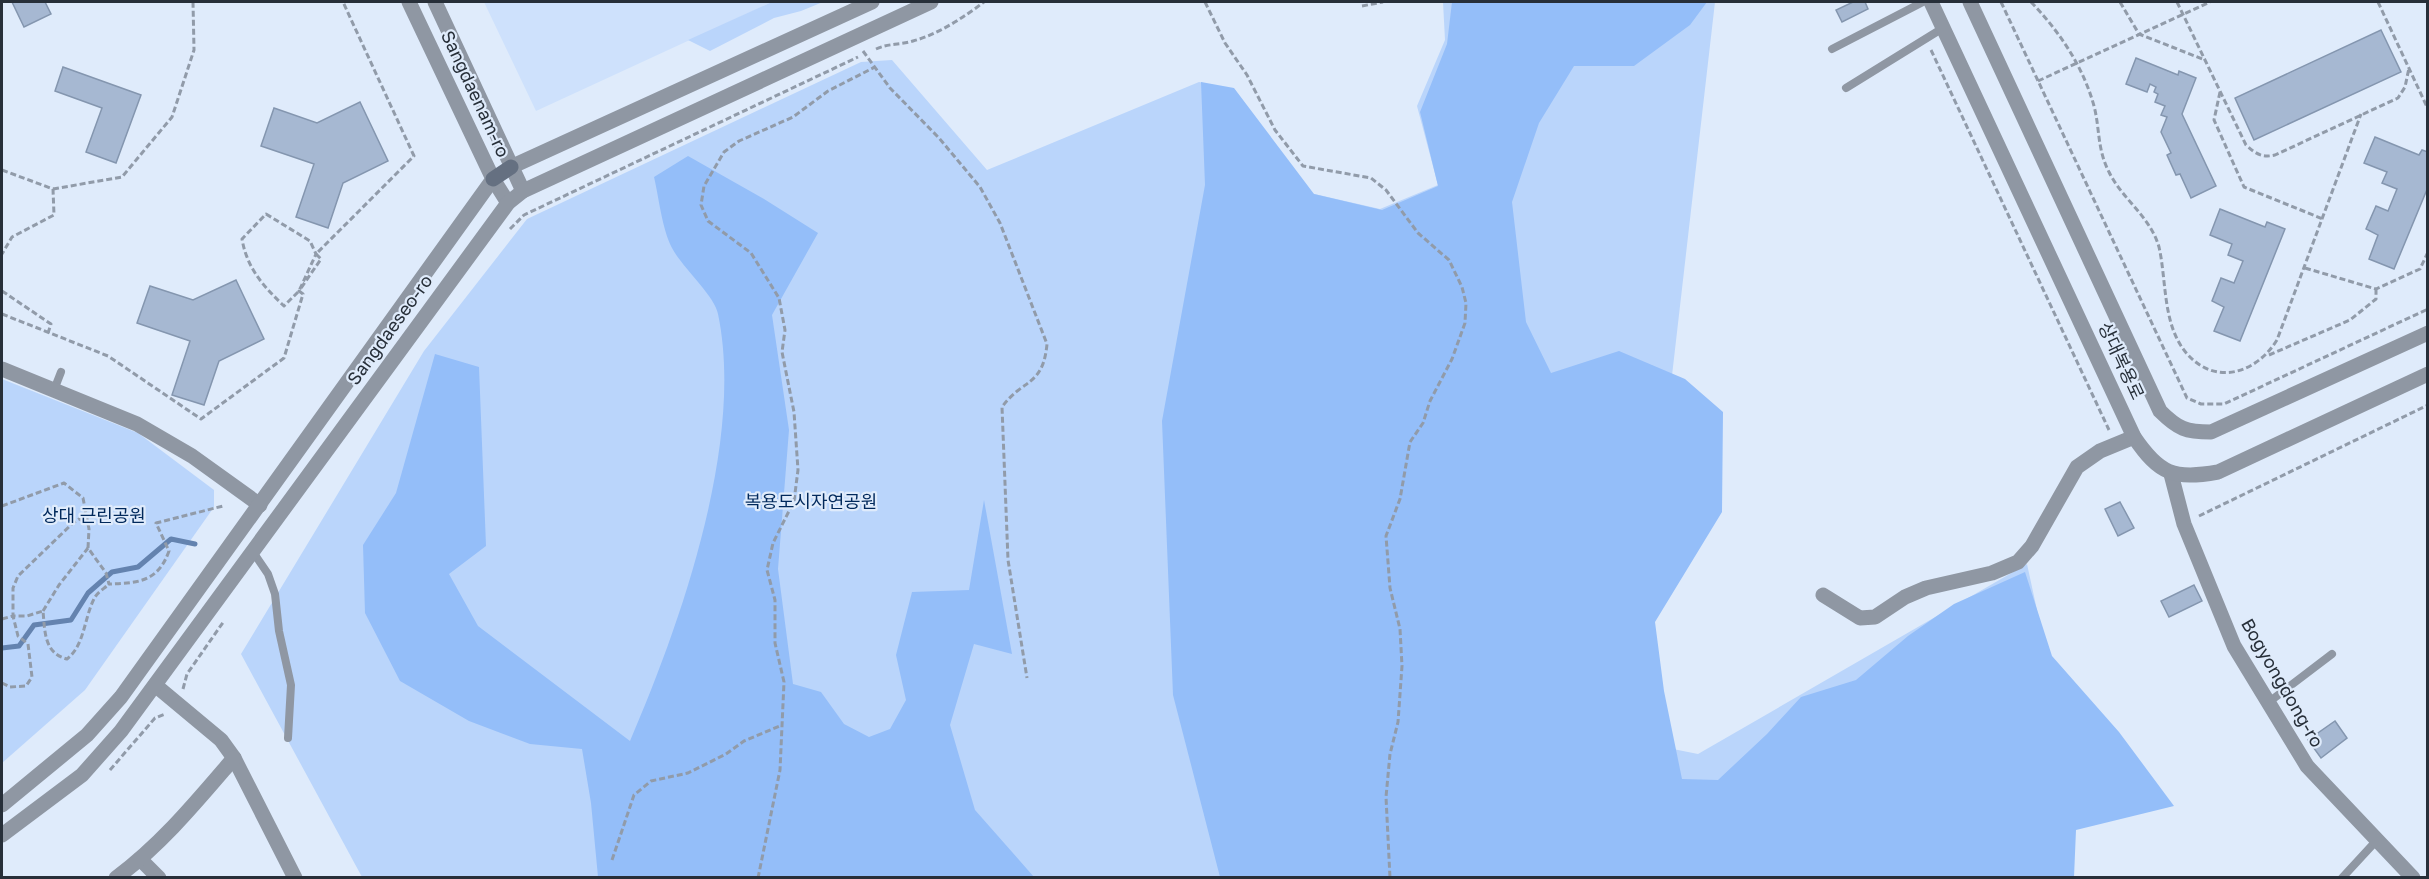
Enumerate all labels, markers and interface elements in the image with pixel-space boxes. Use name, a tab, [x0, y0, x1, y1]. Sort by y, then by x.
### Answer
street label: Sangdaenam-ro	[437, 27, 515, 160]
street label: Sangdaeseo-ro	[342, 270, 437, 389]
street label: 상대복용로	[2094, 318, 2149, 403]
park label: 복용도시자연공원	[745, 490, 877, 512]
park label: 상대 근린공원	[42, 504, 146, 526]
street label: Bogyongdong-ro	[2237, 614, 2329, 751]

